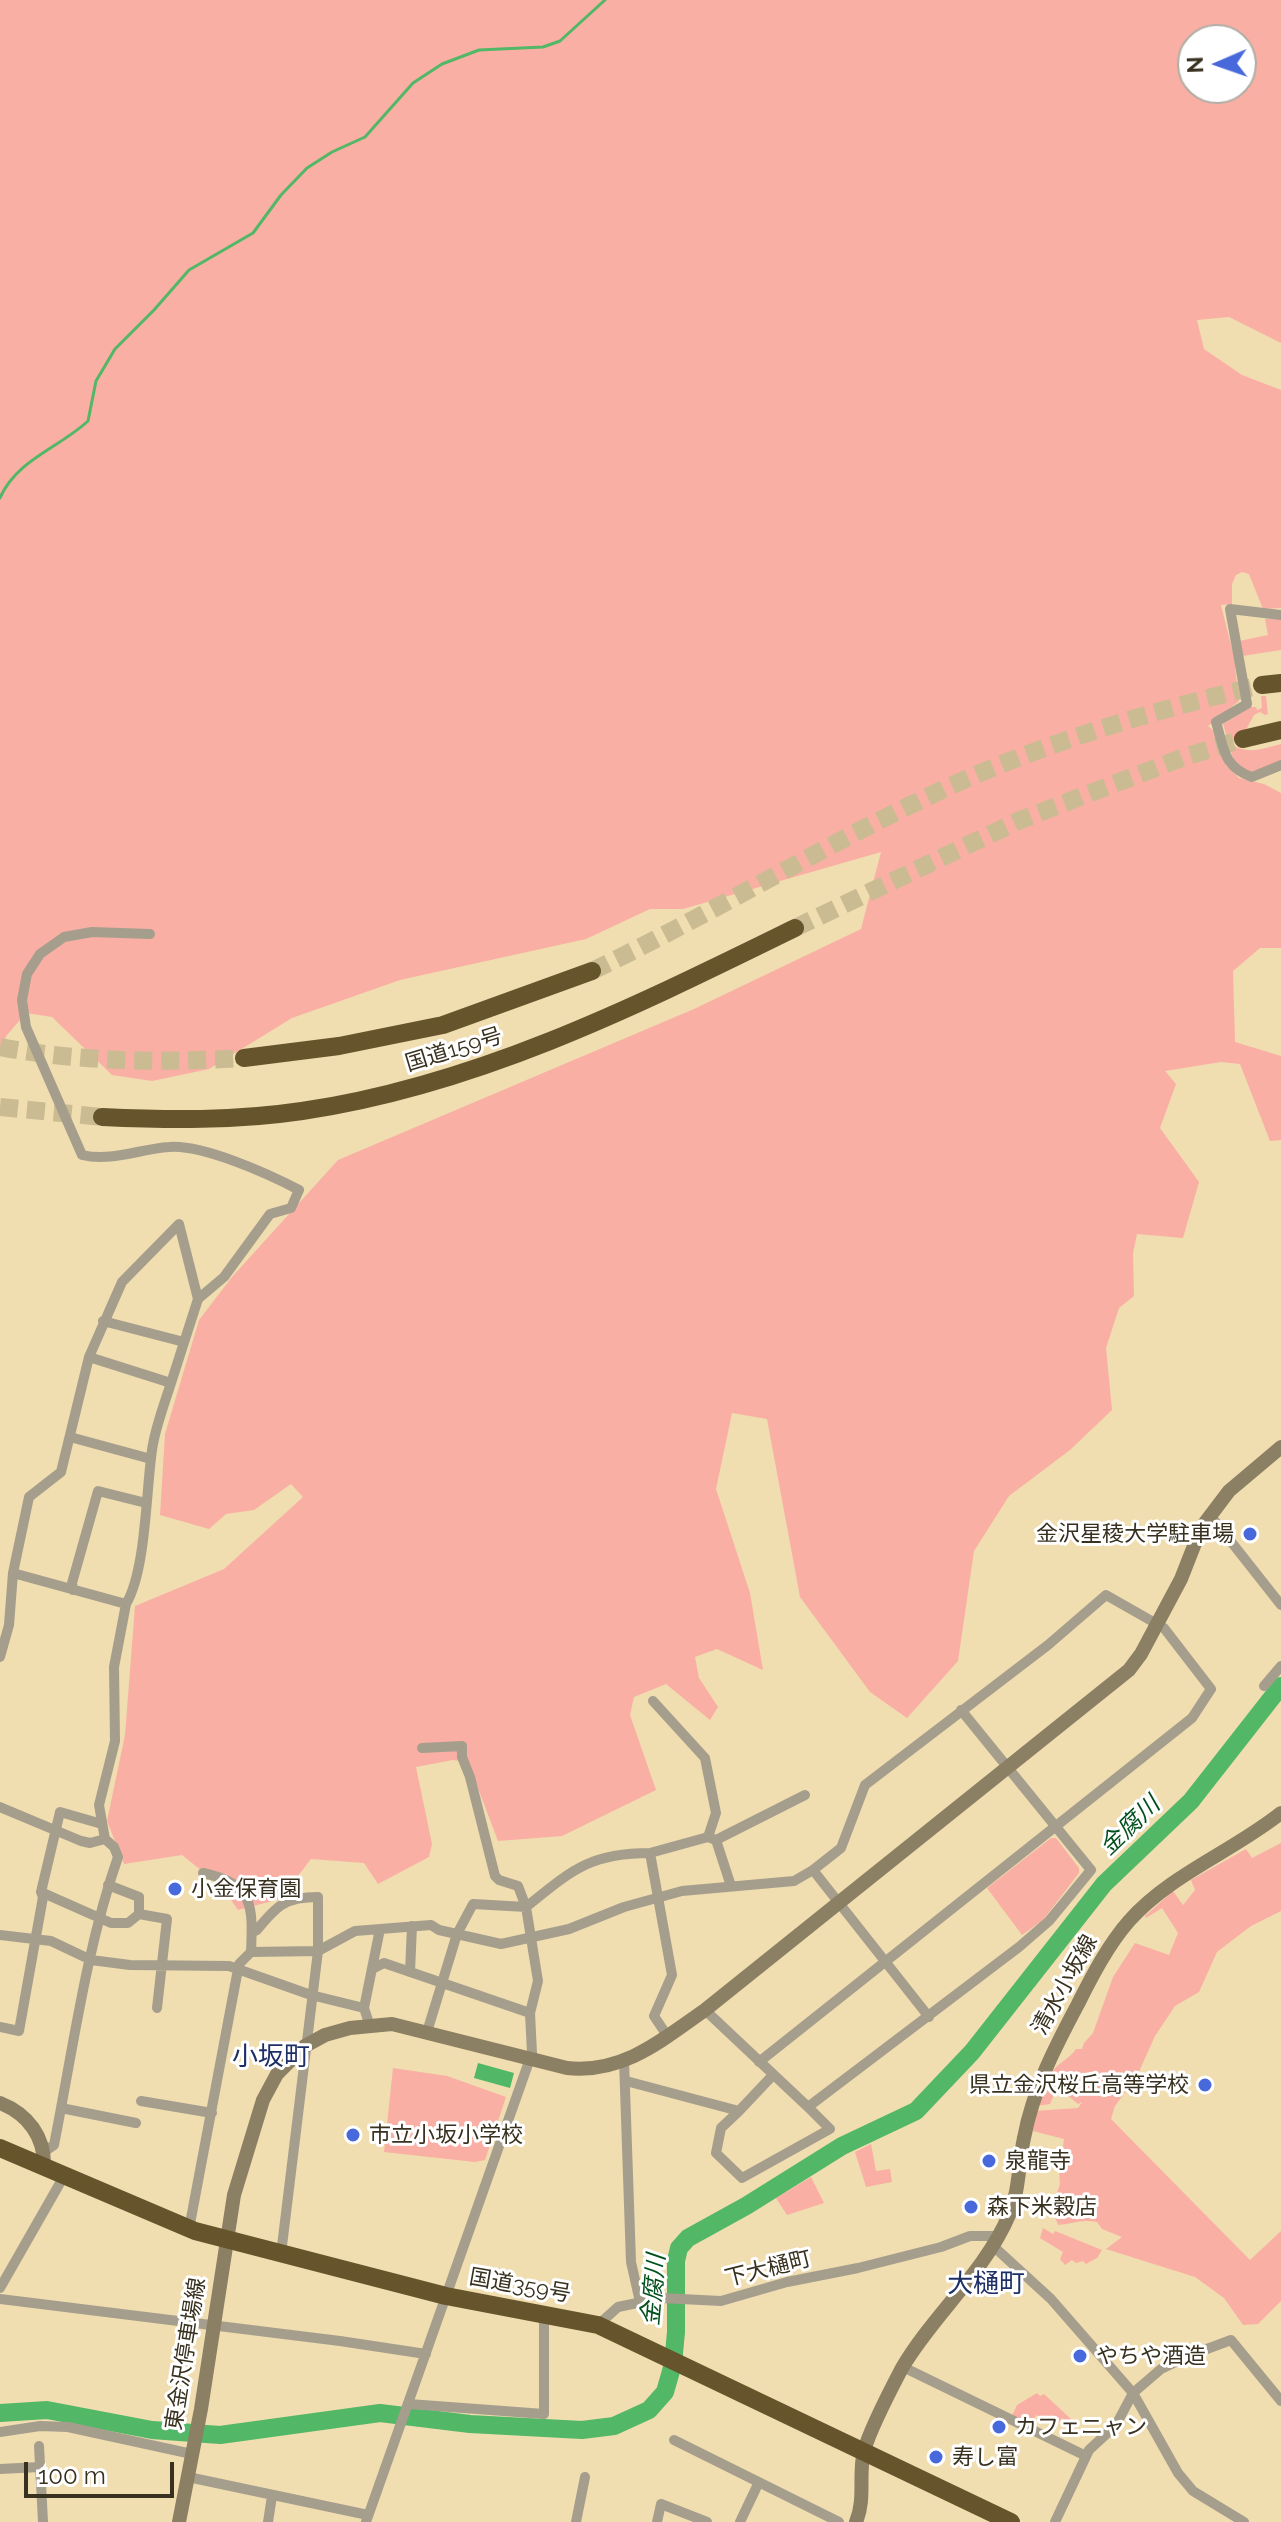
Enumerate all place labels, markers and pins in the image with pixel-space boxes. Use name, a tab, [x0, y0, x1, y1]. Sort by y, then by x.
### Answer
place label: 金沢星稜大学駐車場	[1036, 1521, 1234, 1547]
marker: 金沢星稜大学駐車場	[1241, 1525, 1259, 1543]
place label: 小金保育園	[191, 1876, 301, 1902]
marker: 小金保育園	[166, 1880, 184, 1898]
place label: 県立金沢桜丘高等学校	[969, 2072, 1189, 2098]
marker: 県立金沢桜丘高等学校	[1196, 2076, 1214, 2094]
place label: 市立小坂小学校	[369, 2122, 523, 2148]
marker: 市立小坂小学校	[344, 2126, 362, 2144]
place label: 泉龍寺	[1005, 2148, 1071, 2174]
marker: 泉龍寺	[980, 2152, 998, 2170]
place label: 森下米穀店	[987, 2194, 1097, 2220]
marker: 森下米穀店	[962, 2198, 980, 2216]
place label: やちや酒造	[1096, 2343, 1206, 2369]
marker: やちや酒造	[1071, 2347, 1089, 2365]
place label: カフェニャン	[1015, 2414, 1147, 2440]
marker: カフェニャン	[990, 2418, 1008, 2436]
place label: 寿し富	[952, 2444, 1018, 2470]
marker: 寿し富	[927, 2448, 945, 2466]

